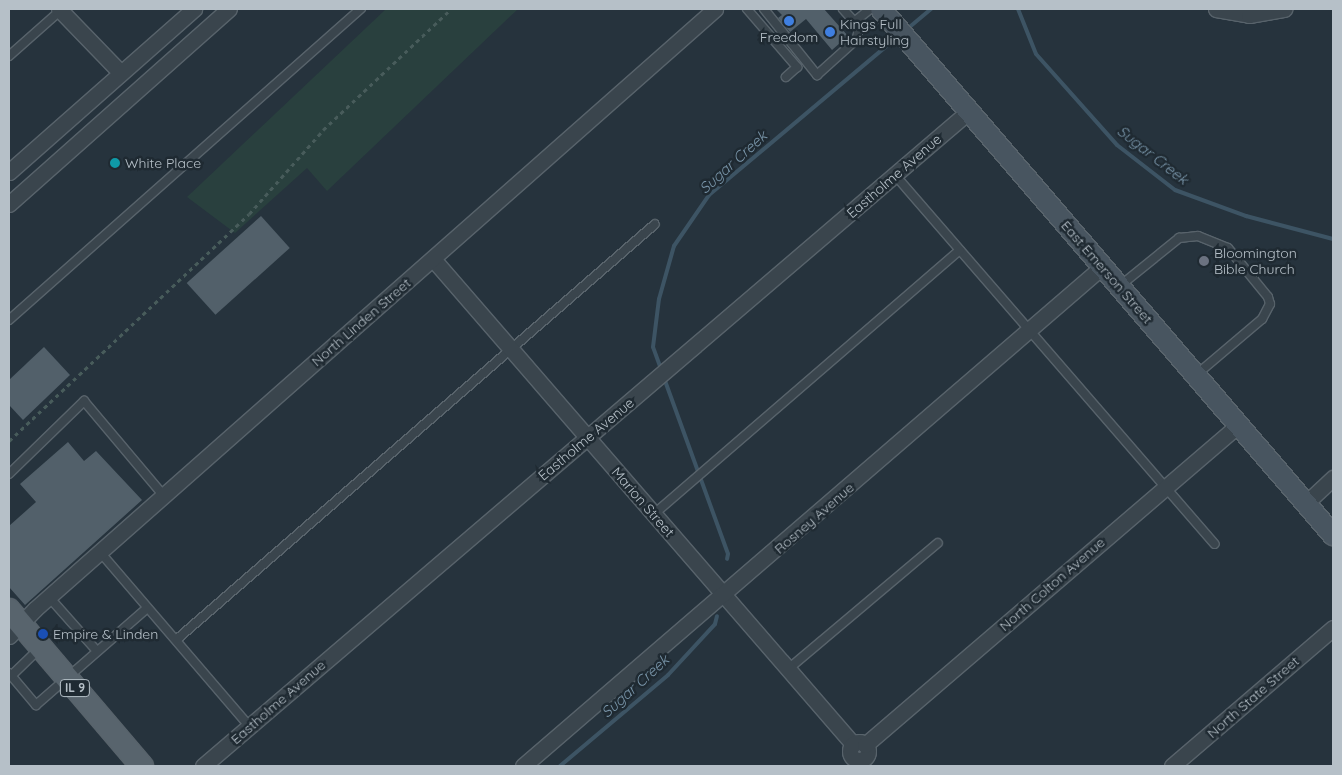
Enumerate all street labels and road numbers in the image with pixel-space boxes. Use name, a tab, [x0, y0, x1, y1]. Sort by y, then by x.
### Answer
street label: Eastholme Avenue	[843, 130, 945, 222]
street label: East Emerson Street	[1058, 217, 1156, 327]
street label: North Linden Street	[308, 274, 414, 370]
street label: Eastholme Avenue	[535, 394, 637, 484]
street label: Marion Street	[608, 464, 678, 540]
street label: Rosney Avenue	[771, 479, 857, 557]
street label: North Colton Avenue	[996, 534, 1108, 634]
street label: North State Street	[1204, 653, 1302, 741]
street label: Eastholme Avenue	[227, 656, 329, 748]
road number: IL 9	[59, 678, 91, 698]

